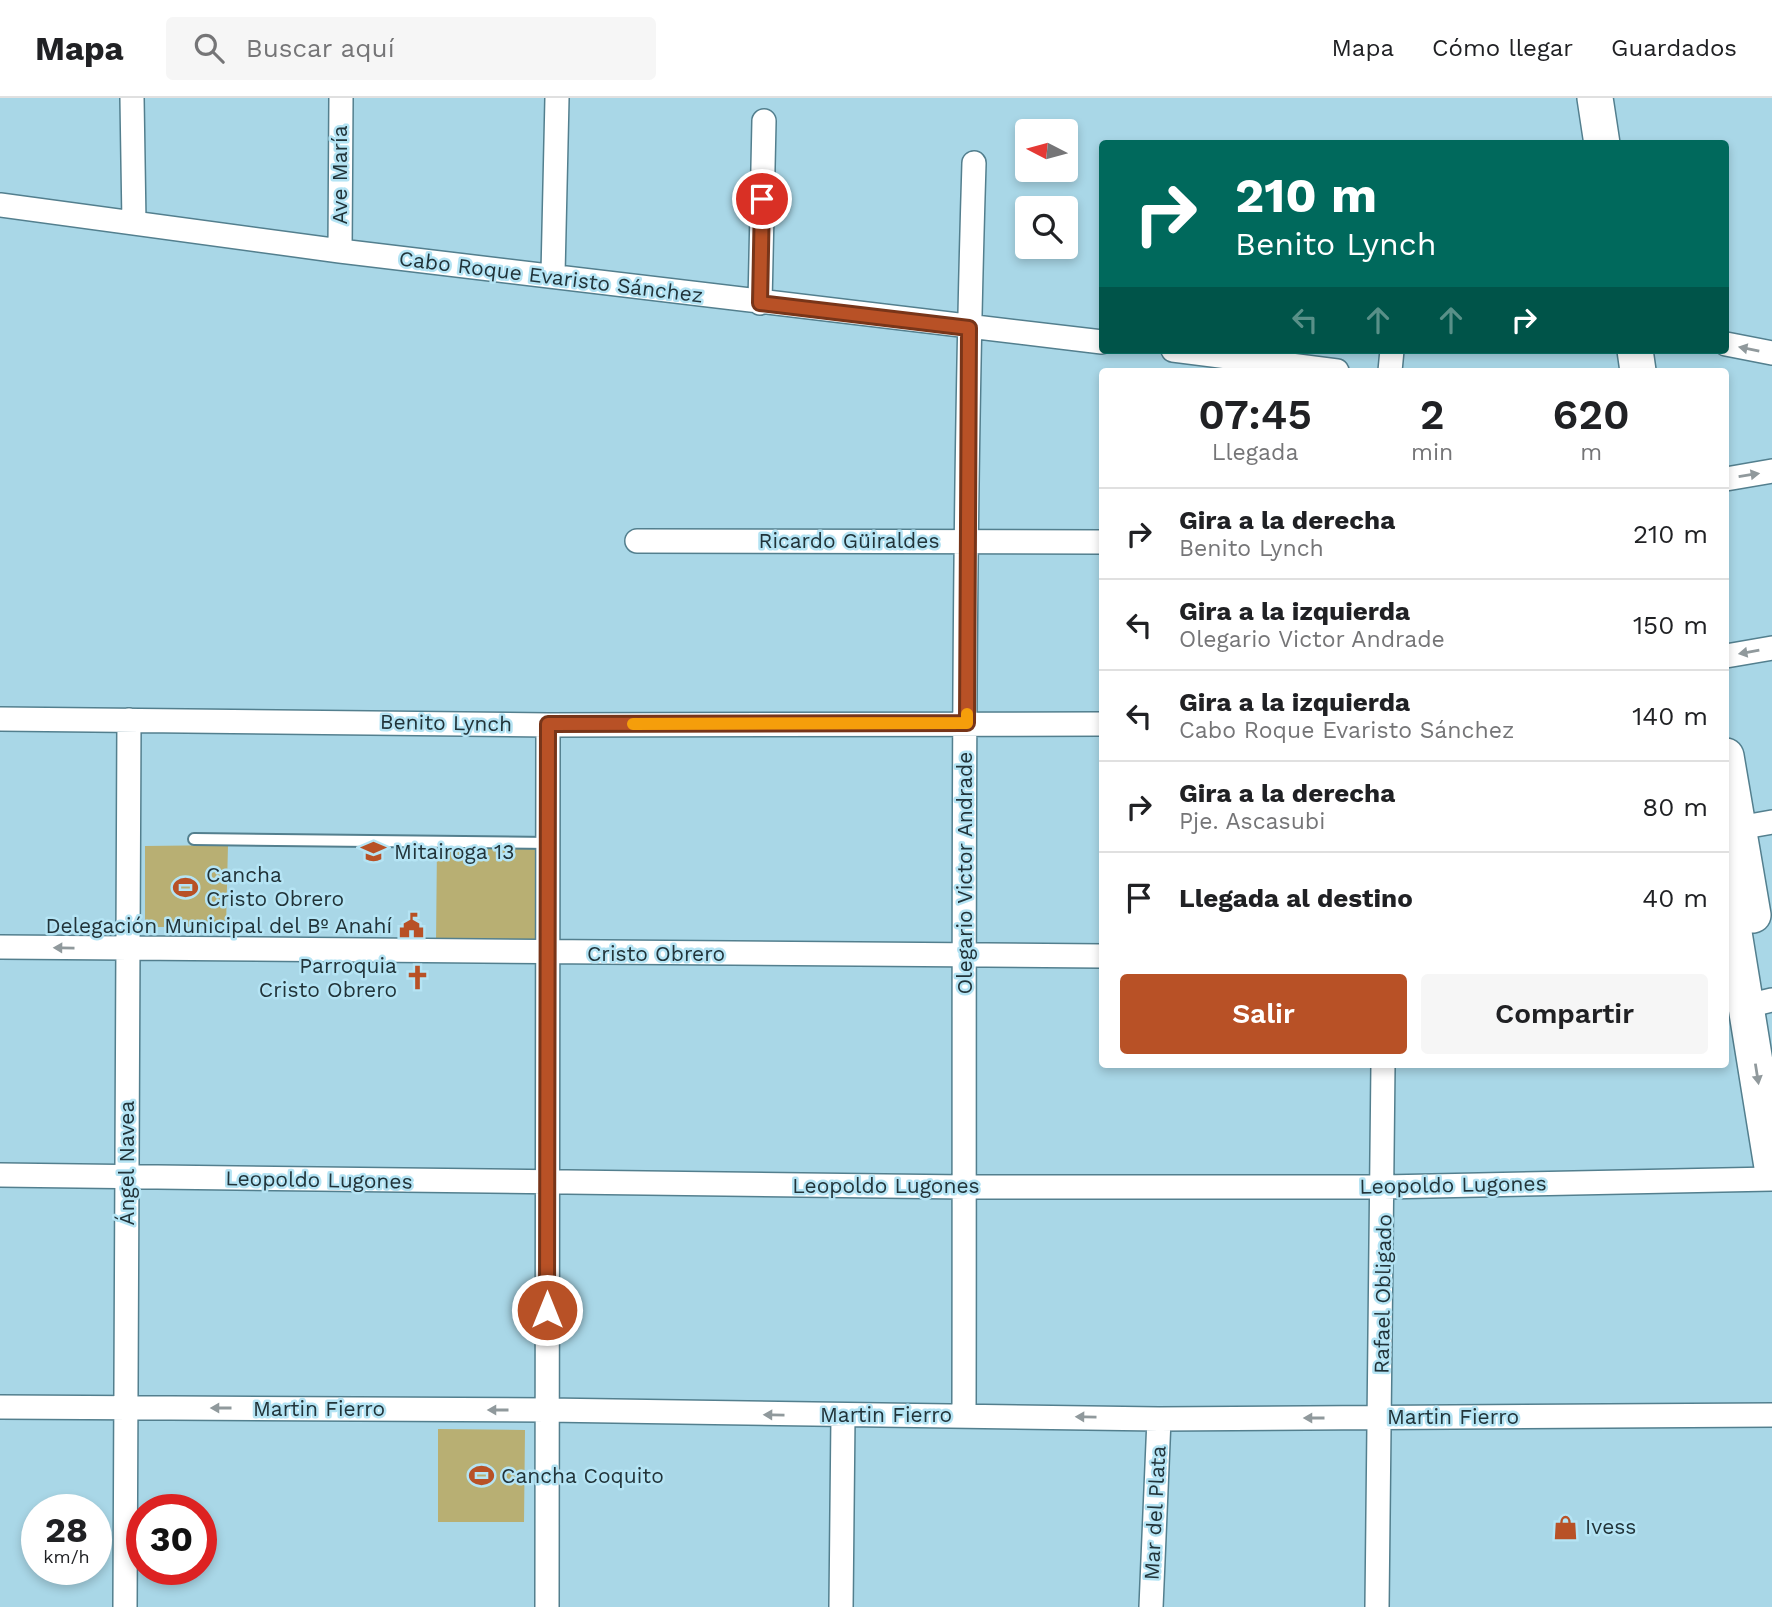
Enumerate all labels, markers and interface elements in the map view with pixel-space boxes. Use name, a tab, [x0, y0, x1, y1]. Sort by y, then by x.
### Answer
search box	[166, 17, 656, 80]
text: Mapa	[35, 29, 124, 68]
icon: search	[190, 29, 228, 67]
text: Buscar aquí	[246, 33, 395, 63]
text: Mapa	[1332, 34, 1394, 62]
text: Cómo llegar	[1432, 34, 1573, 62]
text: Guardados	[1611, 34, 1737, 62]
north arrow	[1015, 119, 1078, 182]
map controls	[1015, 119, 1078, 259]
street label: Ave María	[327, 125, 352, 225]
text: 210 m	[1235, 166, 1377, 224]
icon: right	[1120, 168, 1211, 259]
pin	[732, 169, 792, 229]
icon: arrive	[743, 180, 781, 218]
button: search	[1015, 196, 1078, 259]
text: Benito Lynch	[1235, 225, 1437, 263]
street label: Cabo Roque Evaristo Sánchez	[398, 245, 704, 308]
icon: left	[1286, 301, 1324, 339]
icon: ahead	[1359, 301, 1397, 339]
icon: ahead	[1432, 301, 1470, 339]
icon: right	[1505, 301, 1543, 339]
one-way arrow	[1738, 343, 1760, 354]
text: 07:45	[1198, 390, 1312, 439]
text: 2	[1420, 390, 1445, 439]
text: 620	[1553, 390, 1630, 439]
text: Llegada	[1212, 439, 1298, 466]
text: min	[1411, 439, 1453, 466]
text: m	[1580, 439, 1602, 466]
one-way arrow	[1738, 469, 1760, 480]
text: Gira a la derecha	[1179, 505, 1395, 535]
icon: right	[1120, 515, 1158, 553]
text: 210 m	[1633, 519, 1708, 549]
street label: Ricardo Güiraldes	[759, 528, 939, 553]
text: Benito Lynch	[1179, 535, 1324, 562]
text: Gira a la izquierda	[1179, 596, 1410, 626]
icon: left	[1120, 606, 1158, 644]
text: 150 m	[1633, 610, 1708, 640]
text: Olegario Victor Andrade	[1179, 626, 1445, 653]
one-way arrow	[1738, 647, 1760, 658]
text: Gira a la izquierda	[1179, 687, 1410, 717]
icon: left	[1120, 697, 1158, 735]
text: 140 m	[1632, 701, 1708, 731]
street label: Benito Lynch	[380, 709, 512, 736]
text: Cabo Roque Evaristo Sánchez	[1179, 717, 1514, 744]
street label: Olegario Victor Andrade	[952, 752, 977, 994]
text: Gira a la derecha	[1179, 778, 1395, 808]
icon: right	[1120, 788, 1158, 826]
text: 80 m	[1642, 792, 1708, 822]
text: Pje. Ascasubi	[1179, 808, 1325, 835]
school or university icon: Mitairoga 13	[360, 838, 388, 866]
place label: Mitairoga 13	[394, 839, 514, 864]
place label: Cancha Cristo Obrero	[206, 862, 344, 911]
sports icon: Cancha Cristo Obrero	[172, 873, 200, 901]
icon: arrive	[1120, 879, 1158, 917]
text: Llegada al destino	[1179, 883, 1413, 913]
text: 40 m	[1642, 883, 1708, 913]
public building icon: Delegación Municipal del Bº Anahí	[398, 912, 426, 940]
place label: Delegación Municipal del Bº Anahí	[45, 913, 392, 938]
street label: Cristo Obrero	[587, 941, 725, 966]
one-way arrow	[52, 942, 74, 954]
place label: Parroquia Cristo Obrero	[259, 953, 397, 1002]
church icon: Parroquia Cristo Obrero	[403, 964, 431, 992]
button: Salir	[1120, 974, 1407, 1054]
button: Compartir	[1421, 974, 1708, 1054]
one-way arrow	[1752, 1063, 1763, 1085]
street label: Ángel Navea	[114, 1101, 139, 1225]
street label: Leopoldo Lugones	[225, 1165, 413, 1194]
street label: Leopoldo Lugones	[1359, 1170, 1547, 1199]
street label: Leopoldo Lugones	[792, 1173, 980, 1198]
street label: Rafael Obligado	[1369, 1214, 1396, 1374]
position arrow	[510, 1273, 584, 1347]
street label: Martin Fierro	[253, 1396, 385, 1421]
one-way arrow	[210, 1402, 232, 1414]
street label: Martin Fierro	[820, 1402, 952, 1427]
one-way arrow	[487, 1404, 509, 1415]
street label: Martin Fierro	[1387, 1404, 1519, 1429]
one-way arrow	[763, 1409, 785, 1420]
one-way arrow	[1075, 1412, 1097, 1423]
one-way arrow	[1302, 1412, 1324, 1424]
street label: Mar del Plata	[1138, 1445, 1171, 1581]
sports icon: Cancha Coquito	[467, 1462, 495, 1490]
place label: Cancha Coquito	[501, 1463, 664, 1488]
speed limit sign: 30	[126, 1494, 217, 1585]
text: 28	[45, 1509, 88, 1551]
shop icon: Ivess	[1551, 1513, 1579, 1541]
place label: Ivess	[1585, 1514, 1636, 1539]
text: km/h	[43, 1546, 90, 1567]

